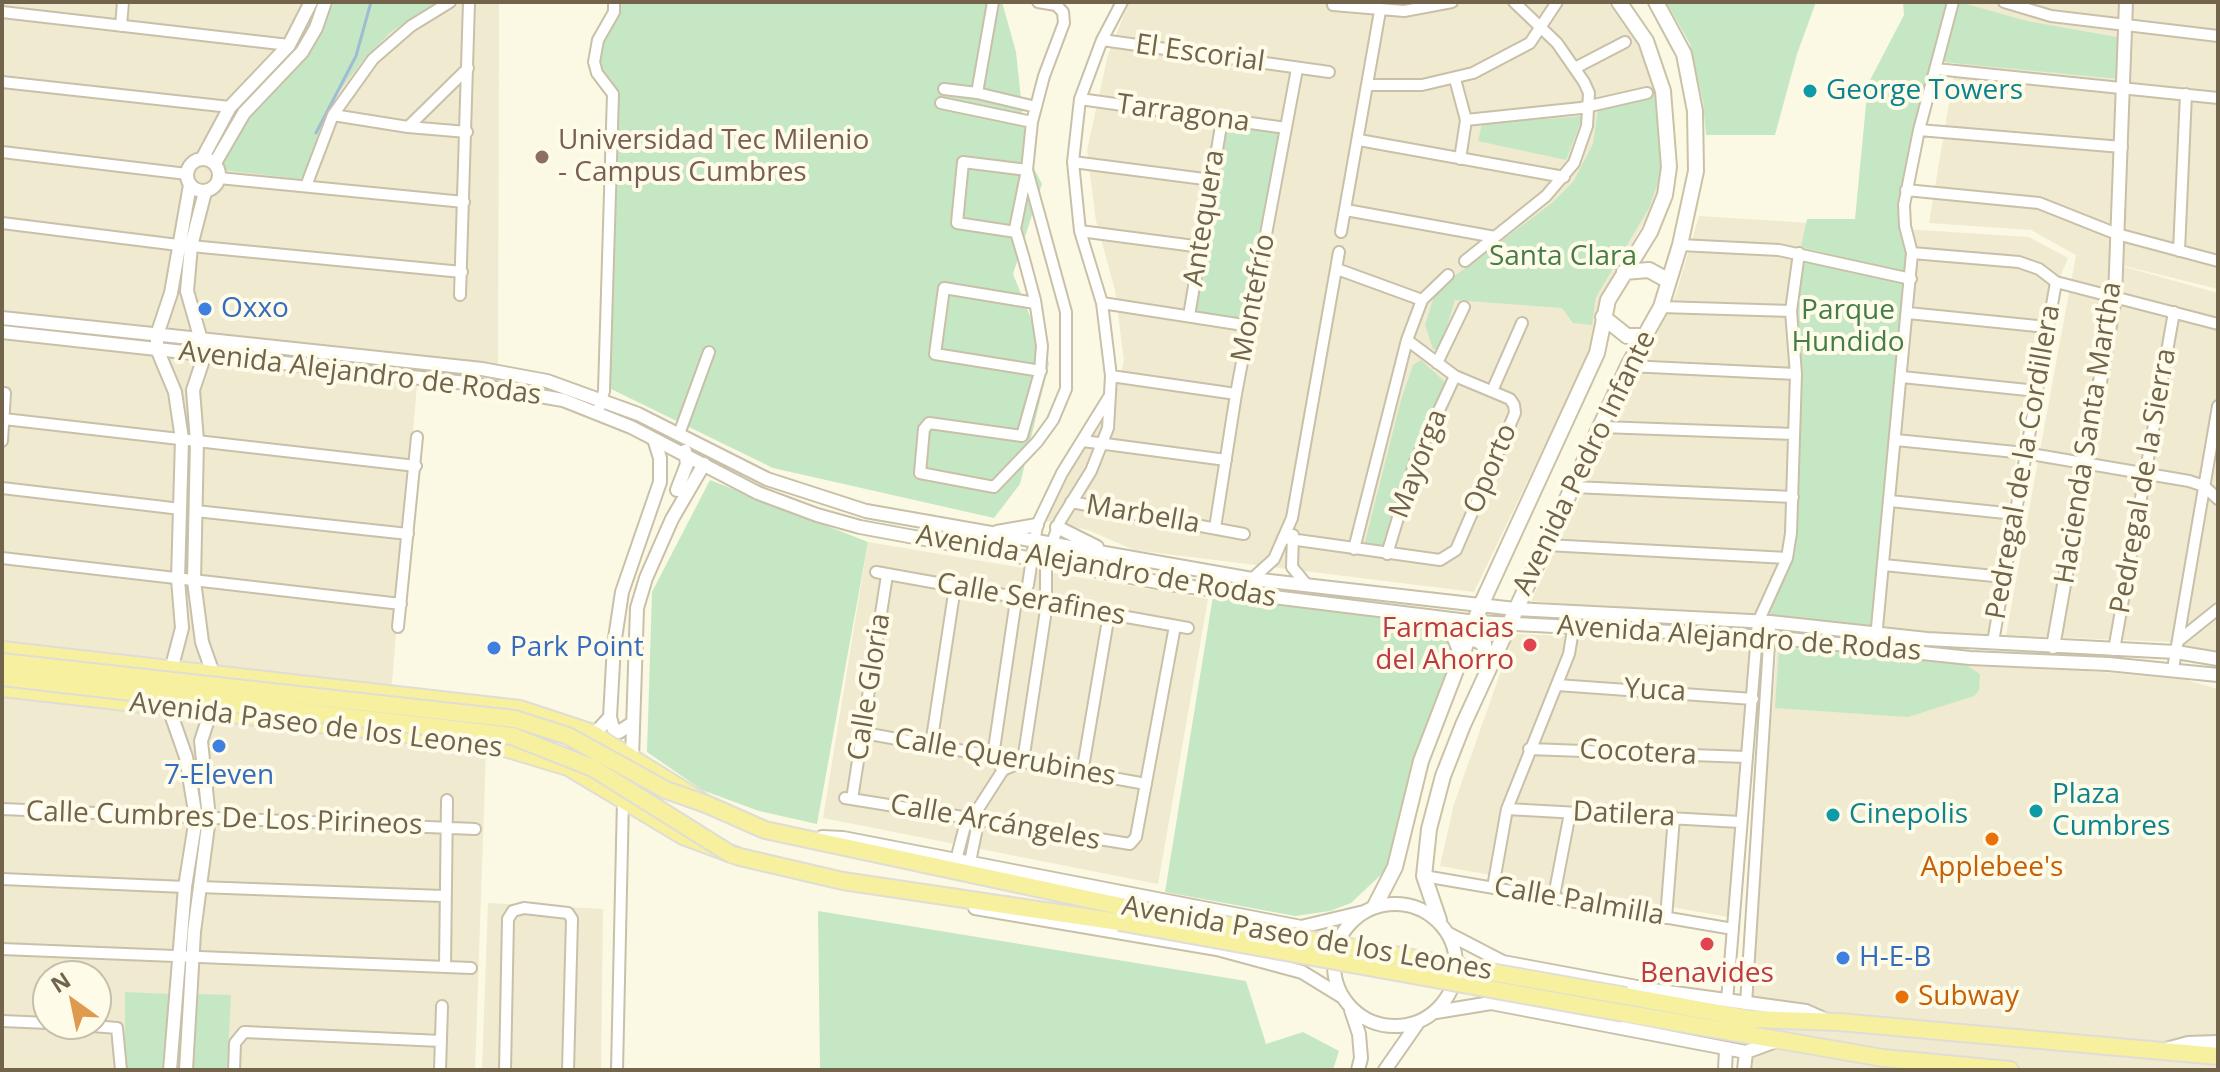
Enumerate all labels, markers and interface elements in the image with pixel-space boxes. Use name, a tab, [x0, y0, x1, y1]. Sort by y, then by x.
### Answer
street label: El Escorial	[1133, 28, 1267, 80]
place label: George Towers	[1826, 74, 2023, 108]
marker: George Towers	[1801, 82, 1819, 100]
street label: Tarragona	[1114, 88, 1252, 140]
place label: Universidad Tec Milenio - Campus Cumbres	[558, 124, 869, 190]
street label: Antequera	[1178, 147, 1232, 289]
marker: Universidad Tec Milenio - Campus Cumbres	[533, 148, 551, 166]
street label: Montefrío	[1225, 231, 1283, 365]
park label: Santa Clara	[1489, 240, 1637, 274]
street label: Hacienda Santa Martha	[2049, 280, 2129, 586]
place label: Oxxo	[221, 292, 289, 326]
park label: Parque Hundido	[1791, 294, 1905, 360]
marker: Oxxo	[196, 300, 214, 318]
street label: Pedregal de la Cordillera	[1980, 302, 2068, 622]
street label: Avenida Pedro Infante	[1506, 325, 1664, 601]
street label: Avenida Alejandro de Rodas	[177, 335, 543, 413]
street label: Pedregal de la Sierra	[2104, 346, 2184, 616]
street label: Mayorga	[1383, 405, 1455, 523]
street label: Oporto	[1457, 419, 1525, 519]
street label: Marbella	[1084, 488, 1202, 542]
street label: Avenida Alejandro de Rodas	[913, 519, 1279, 615]
street label: Calle Serafines	[934, 567, 1128, 633]
street label: Avenida Alejandro de Rodas	[1556, 610, 1922, 668]
street label: Calle Gloria	[842, 611, 898, 763]
place label: Farmacias del Ahorro	[1375, 612, 1514, 678]
place label: Park Point	[510, 631, 644, 665]
marker: Farmacias del Ahorro	[1521, 636, 1539, 654]
marker: Park Point	[485, 639, 503, 657]
street label: Yuca	[1623, 673, 1687, 709]
street label: Avenida Paseo de los Leones	[128, 686, 504, 766]
street label: Calle Querubines	[892, 722, 1118, 794]
street label: Cocotera	[1578, 733, 1698, 773]
marker: 7-Eleven	[210, 737, 228, 755]
place label: 7-Eleven	[164, 759, 274, 793]
place label: Plaza Cumbres	[2052, 778, 2170, 844]
street label: Calle Arcángeles	[887, 788, 1103, 858]
street label: Calle Cumbres De Los Pirineos	[25, 795, 423, 843]
street label: Datilera	[1572, 796, 1676, 834]
place label: Cinepolis	[1849, 798, 1968, 832]
marker: Plaza Cumbres	[2027, 802, 2045, 820]
marker: Cinepolis	[1824, 806, 1842, 824]
marker: Applebee's	[1983, 830, 2001, 848]
place label: Applebee's	[1921, 851, 2063, 885]
street label: Calle Palmilla	[1491, 870, 1667, 934]
street label: Avenida Paseo de los Leones	[1119, 890, 1495, 988]
marker: Benavides	[1698, 935, 1716, 953]
place label: H-E-B	[1859, 941, 1931, 975]
marker: H-E-B	[1834, 949, 1852, 967]
place label: Benavides	[1640, 957, 1774, 991]
north arrow	[32, 960, 112, 1040]
text: N	[44, 964, 76, 999]
place label: Subway	[1918, 980, 2019, 1014]
marker: Subway	[1893, 988, 1911, 1006]

